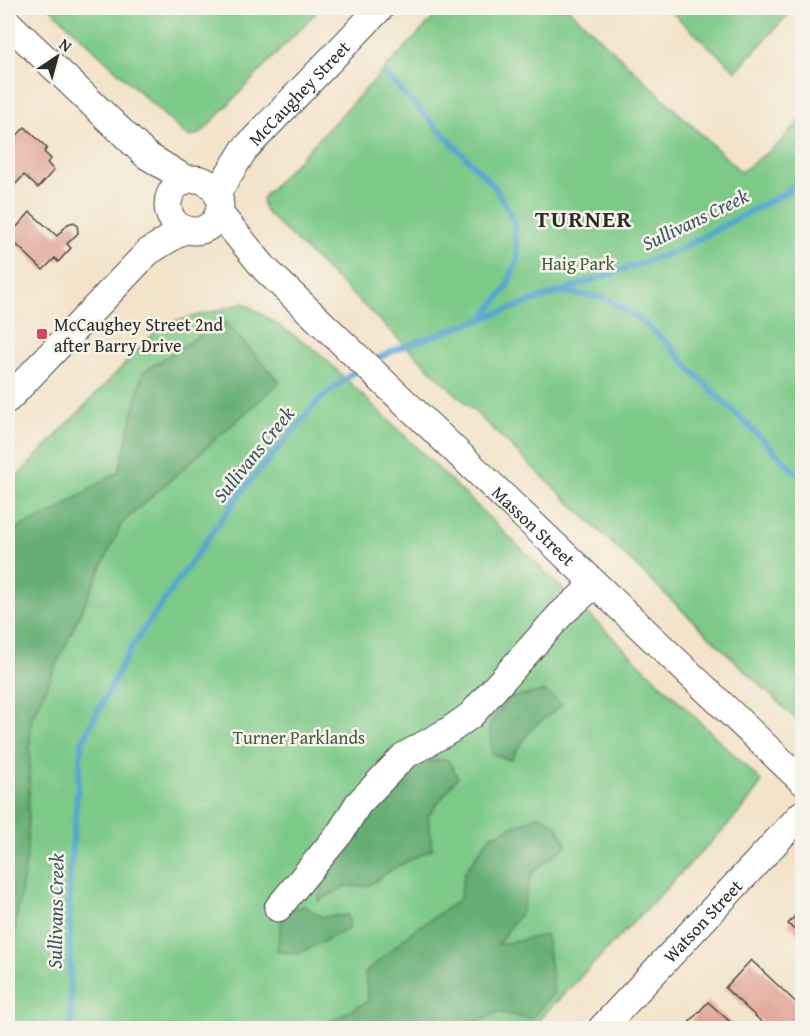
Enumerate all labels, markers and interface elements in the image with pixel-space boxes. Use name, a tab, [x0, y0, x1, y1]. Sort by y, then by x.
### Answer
north arrow	[27, 27, 87, 87]
text: N	[54, 32, 77, 58]
street label: McCaughey Street	[242, 34, 356, 152]
water label: Sullivans Creek	[637, 180, 754, 257]
district label: TURNER	[535, 201, 633, 236]
park label: Haig Park	[541, 250, 615, 277]
place label: McCaughey Street 2nd after Barry Drive	[54, 311, 223, 359]
marker: McCaughey Street 2nd after Barry Drive	[35, 327, 49, 341]
water label: Sullivans Creek	[205, 399, 301, 508]
street label: Masson Street	[486, 479, 582, 572]
park label: Turner Parklands	[233, 724, 365, 751]
water label: Sullivans Creek	[39, 852, 71, 969]
street label: Watson Street	[656, 872, 749, 968]

